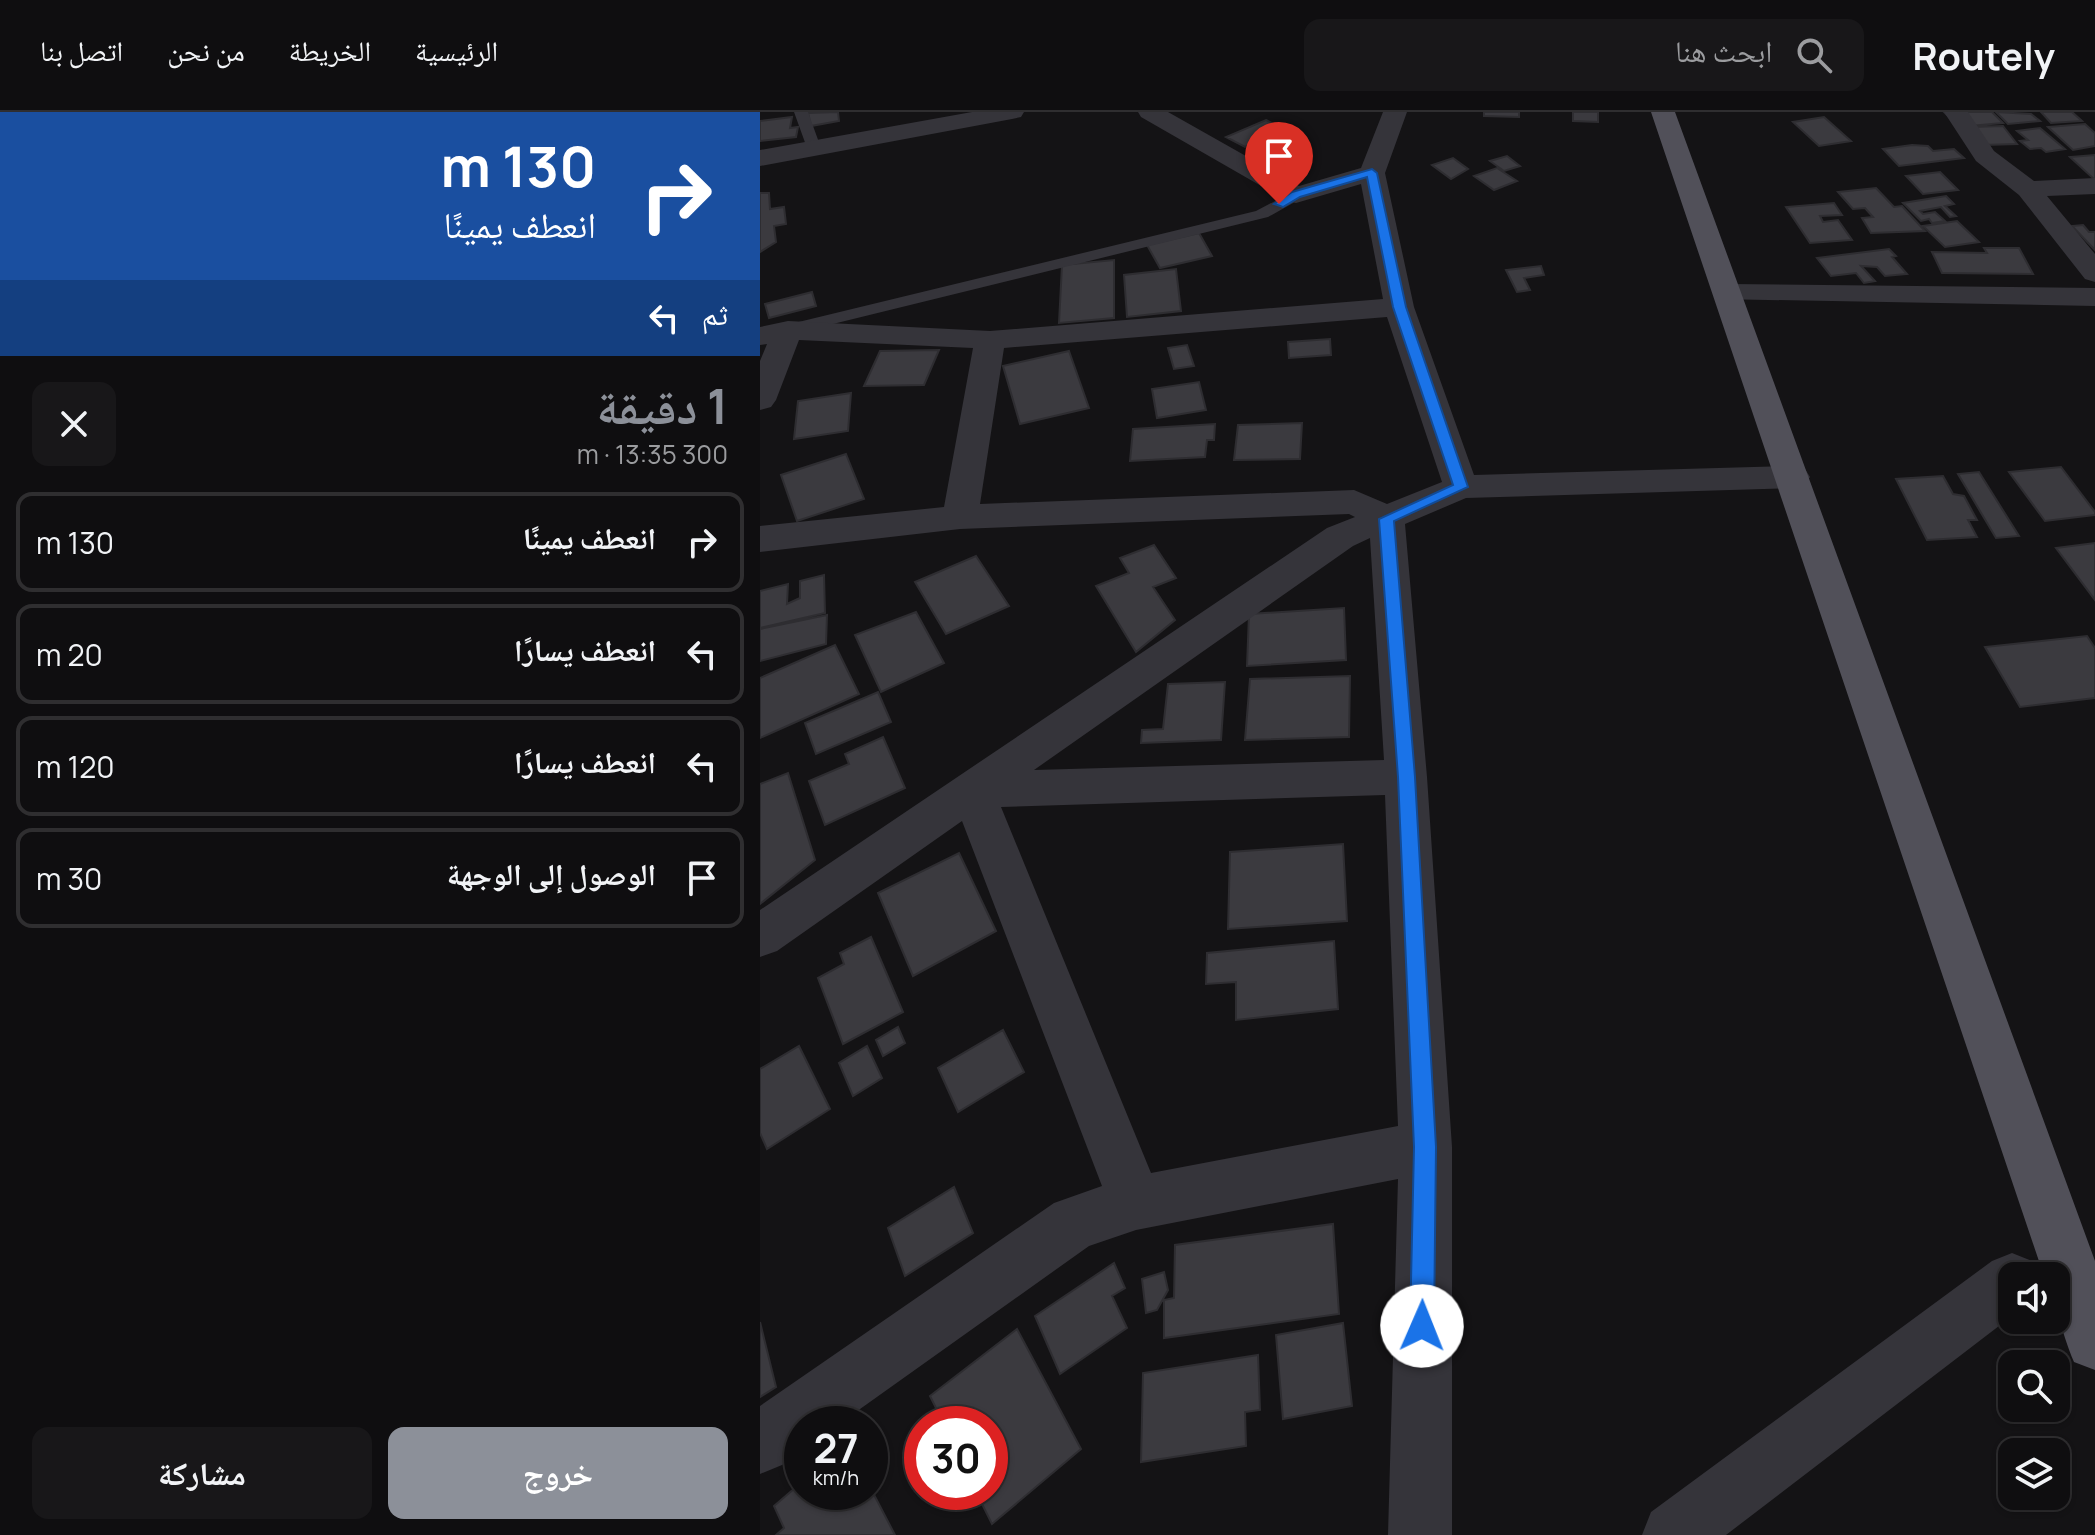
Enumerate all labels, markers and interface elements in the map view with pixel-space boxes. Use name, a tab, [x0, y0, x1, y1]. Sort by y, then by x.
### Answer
search box	[1304, 19, 1864, 91]
text: Routely	[1912, 29, 2055, 81]
text: ابحث هنا	[1675, 30, 1772, 71]
text: اتصل بنا	[40, 31, 123, 69]
text: من نحن	[167, 31, 245, 69]
text: الخريطة	[289, 31, 371, 69]
text: الرئيسية	[415, 31, 498, 69]
icon: search	[1792, 33, 1836, 77]
pin	[1245, 122, 1313, 204]
text: 130 m	[440, 127, 596, 204]
icon: arrive	[1257, 134, 1301, 178]
icon: right	[624, 144, 728, 248]
text: انعطف يمينًا	[444, 200, 596, 249]
text: ثم	[702, 293, 728, 334]
icon: left	[642, 296, 686, 340]
text: 1 دقيقة	[597, 373, 728, 438]
button: close	[32, 382, 116, 466]
text: 300 m · 13:35	[577, 436, 728, 472]
text: انعطف يمينًا	[523, 517, 656, 558]
icon: right	[680, 520, 724, 564]
text: 130 m	[36, 522, 114, 563]
text: انعطف يسارًا	[514, 629, 656, 670]
icon: left	[680, 632, 724, 676]
text: 20 m	[36, 634, 103, 675]
text: انعطف يسارًا	[514, 741, 656, 782]
icon: left	[680, 744, 724, 788]
text: 120 m	[36, 746, 115, 787]
text: الوصول إلى الوجهة	[447, 853, 656, 894]
icon: arrive	[680, 856, 724, 900]
text: 30 m	[36, 858, 102, 899]
map controls	[1998, 1262, 2070, 1510]
button: sound	[1998, 1262, 2070, 1334]
position arrow	[1380, 1284, 1464, 1368]
button: search	[1998, 1350, 2070, 1422]
speed limit sign: 30	[904, 1406, 1008, 1510]
text: 27	[813, 1420, 859, 1475]
button: مشاركة	[32, 1427, 372, 1519]
button: خروج	[388, 1427, 728, 1519]
button: layers	[1998, 1438, 2070, 1510]
text: km/h	[813, 1464, 859, 1491]

